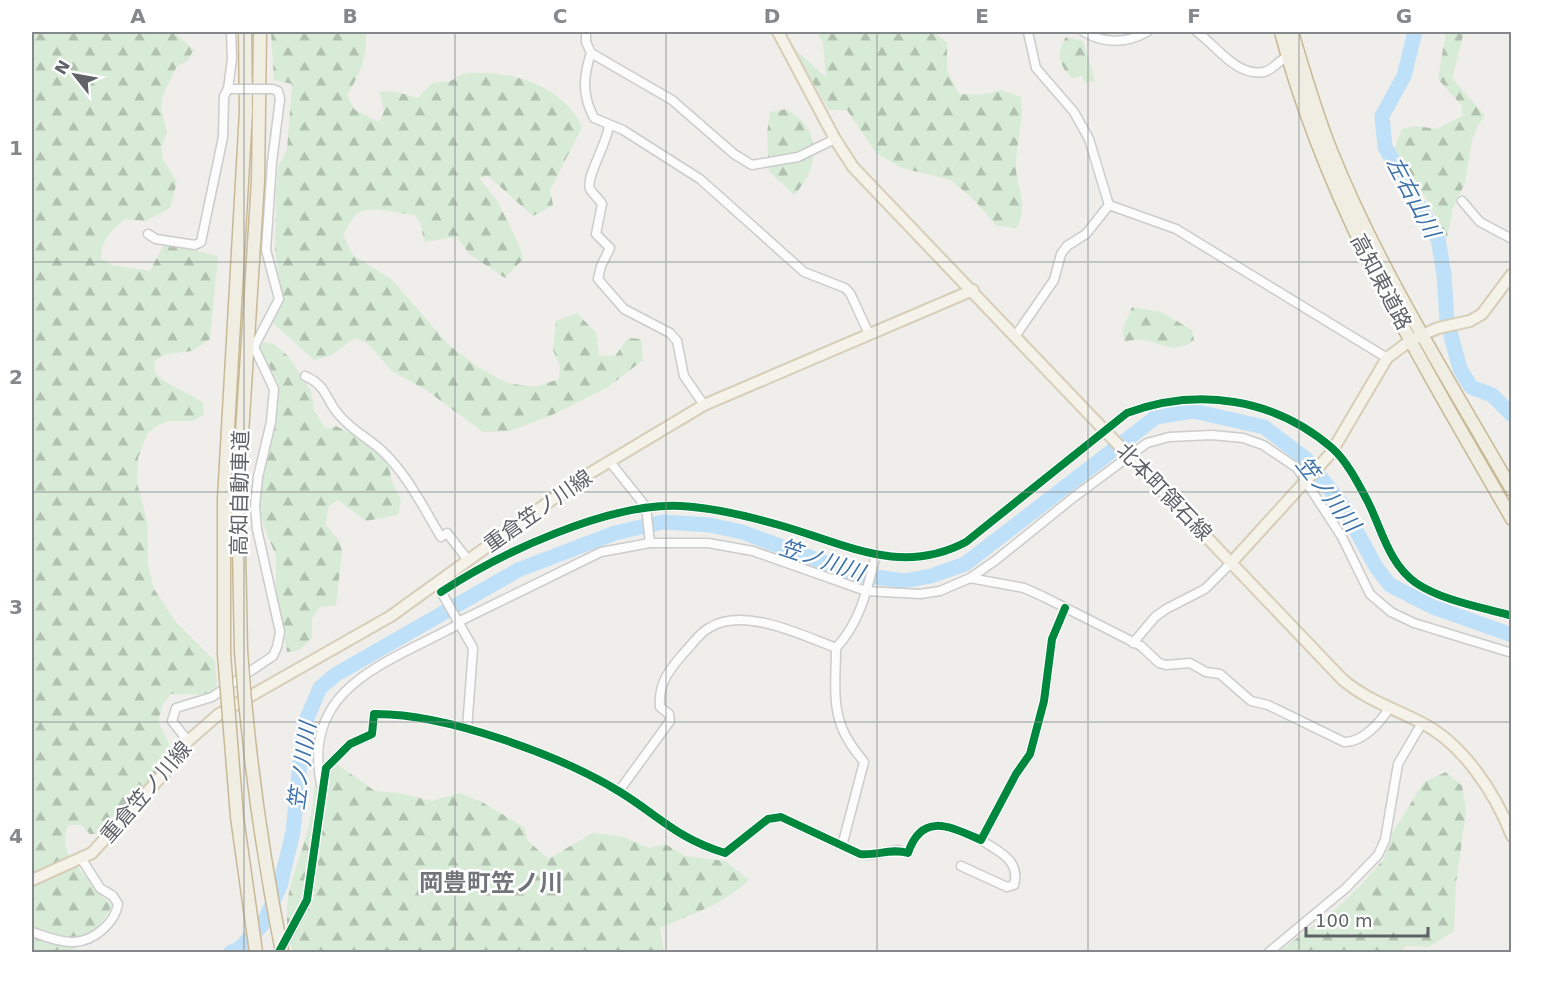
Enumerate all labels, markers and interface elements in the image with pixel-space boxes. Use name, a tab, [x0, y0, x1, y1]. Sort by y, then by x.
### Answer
text: A	[130, 4, 146, 28]
text: B	[342, 4, 358, 28]
text: C	[553, 4, 567, 28]
text: D	[764, 4, 780, 28]
text: E	[975, 4, 989, 28]
text: F	[1187, 4, 1201, 28]
text: G	[1396, 4, 1412, 28]
north arrow	[45, 45, 105, 105]
text: N	[51, 57, 74, 78]
text: 1	[9, 136, 23, 160]
water label: 左右山川	[1381, 152, 1446, 243]
street label: 高知東道路	[1346, 230, 1416, 334]
text: 2	[9, 365, 23, 389]
street label: 高知自動車道	[227, 430, 253, 556]
street label: 北本町領石線	[1112, 438, 1216, 546]
water label: 笠ノ川川	[1291, 452, 1366, 538]
street label: 重倉笠ノ川線	[480, 465, 596, 557]
water label: 笠ノ川川	[776, 535, 870, 586]
text: 3	[9, 595, 23, 619]
water label: 笠ノ川川	[283, 719, 321, 811]
street label: 重倉笠ノ川線	[96, 737, 196, 847]
text: 4	[9, 824, 23, 848]
district label: 岡豊町笠ノ川	[419, 869, 563, 897]
scale bar	[1306, 900, 1428, 938]
text: 100 m	[1315, 910, 1373, 931]

